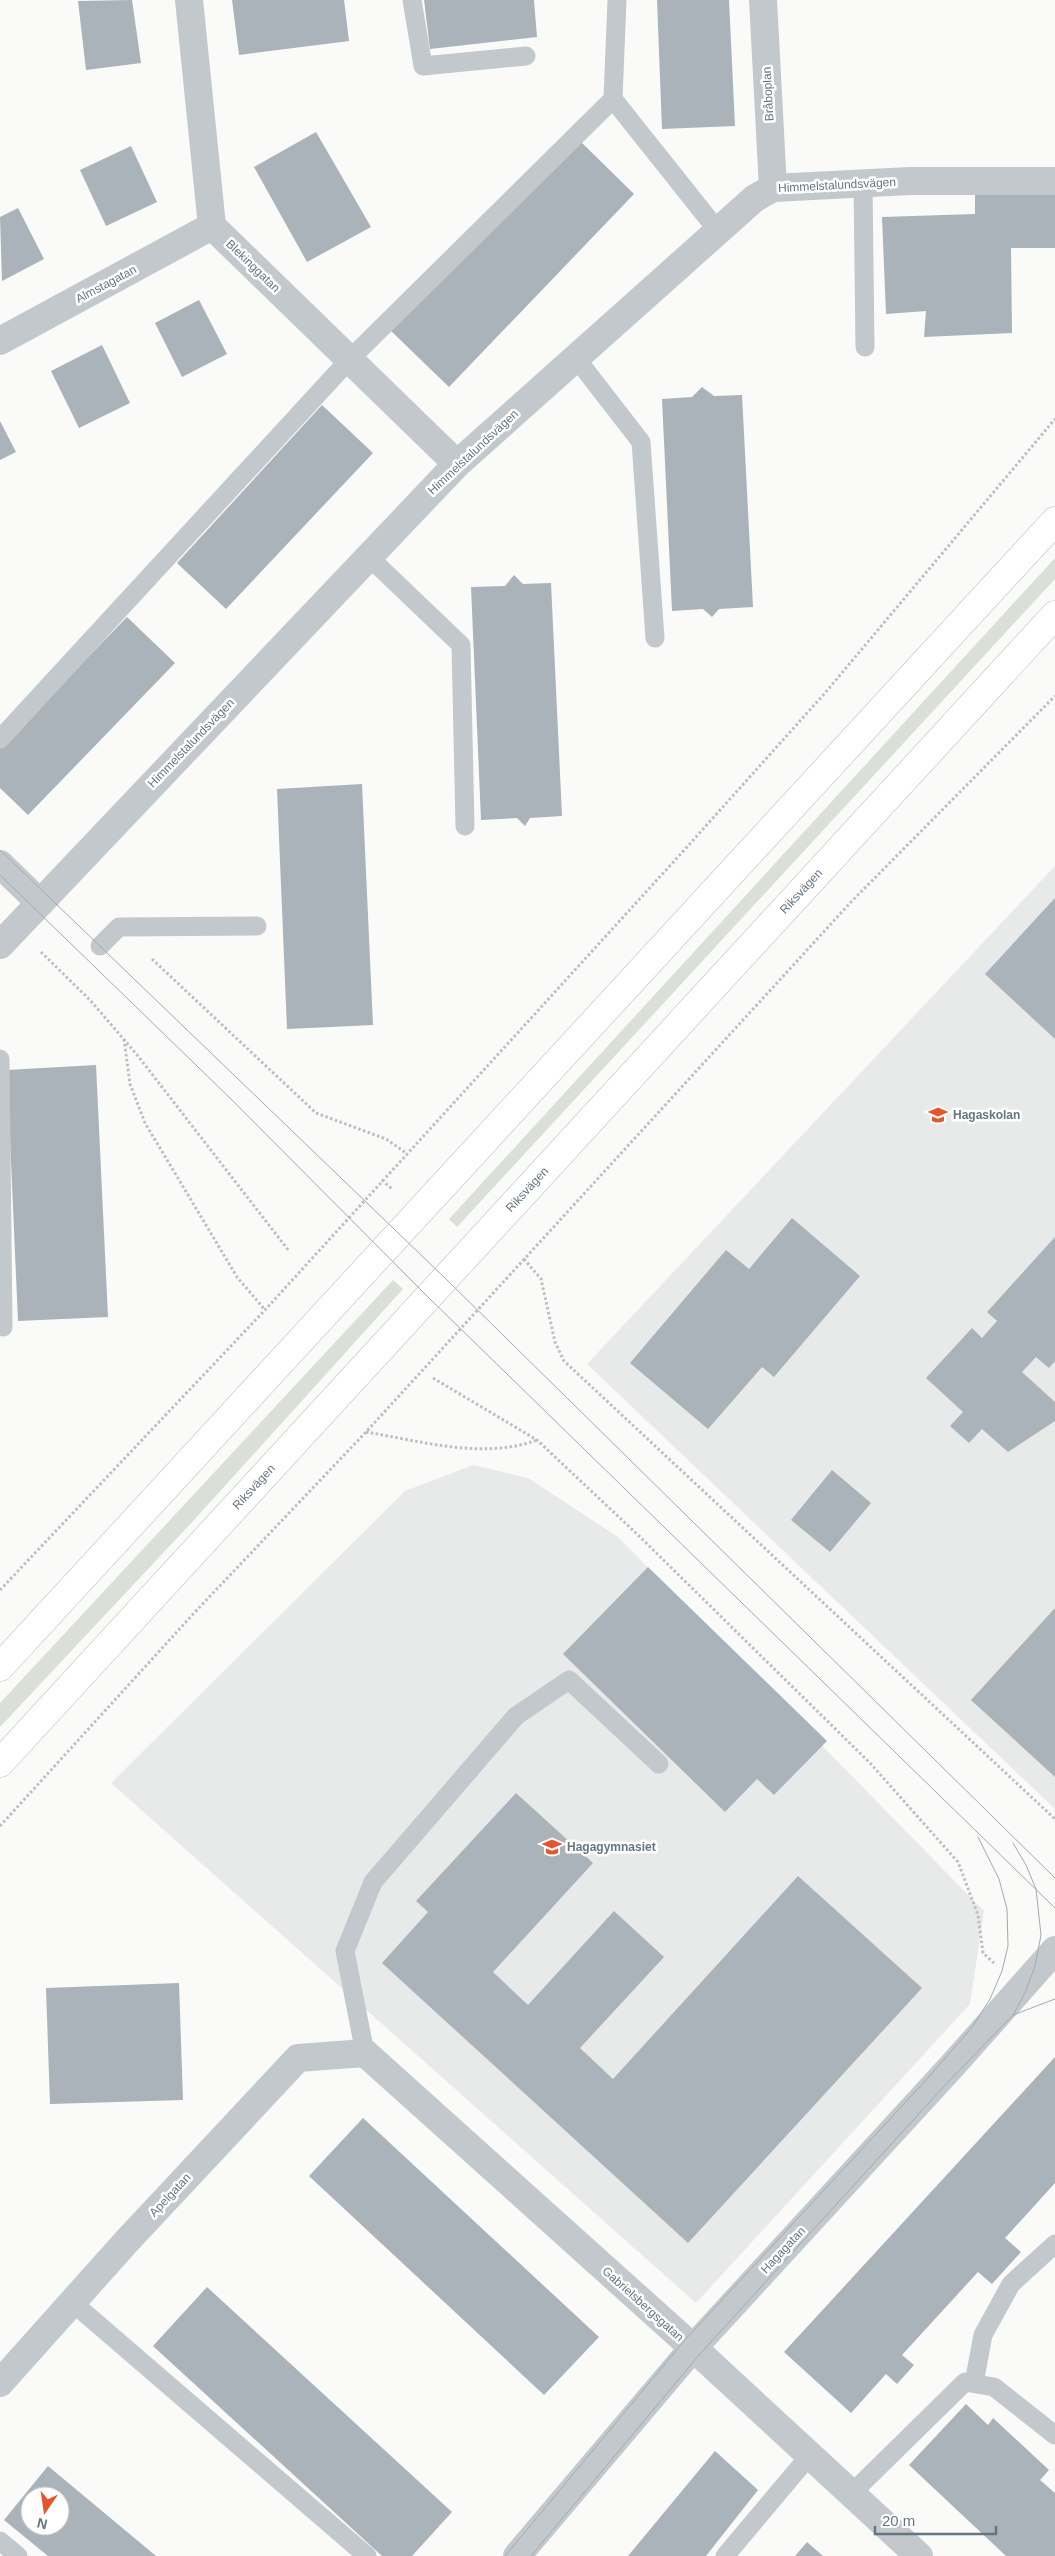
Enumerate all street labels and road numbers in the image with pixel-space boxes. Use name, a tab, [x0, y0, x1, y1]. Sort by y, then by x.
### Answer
street label: Bråboplan	[760, 66, 776, 122]
street label: Himmelstalundsvägen	[778, 175, 896, 195]
street label: Blekinggatan	[223, 237, 283, 295]
street label: Almstagatan	[73, 262, 139, 306]
street label: Himmelstalundsvägen	[425, 407, 521, 497]
street label: Himmelstalundsvägen	[145, 696, 237, 790]
street label: Riksvägen	[777, 866, 825, 917]
street label: Riksvägen	[503, 1164, 551, 1215]
street label: Riksvägen	[230, 1461, 278, 1512]
street label: Apelgatan	[146, 2170, 194, 2220]
street label: Hagagatan	[758, 2224, 808, 2276]
street label: Gabrielsbergsgatan	[599, 2264, 687, 2344]

